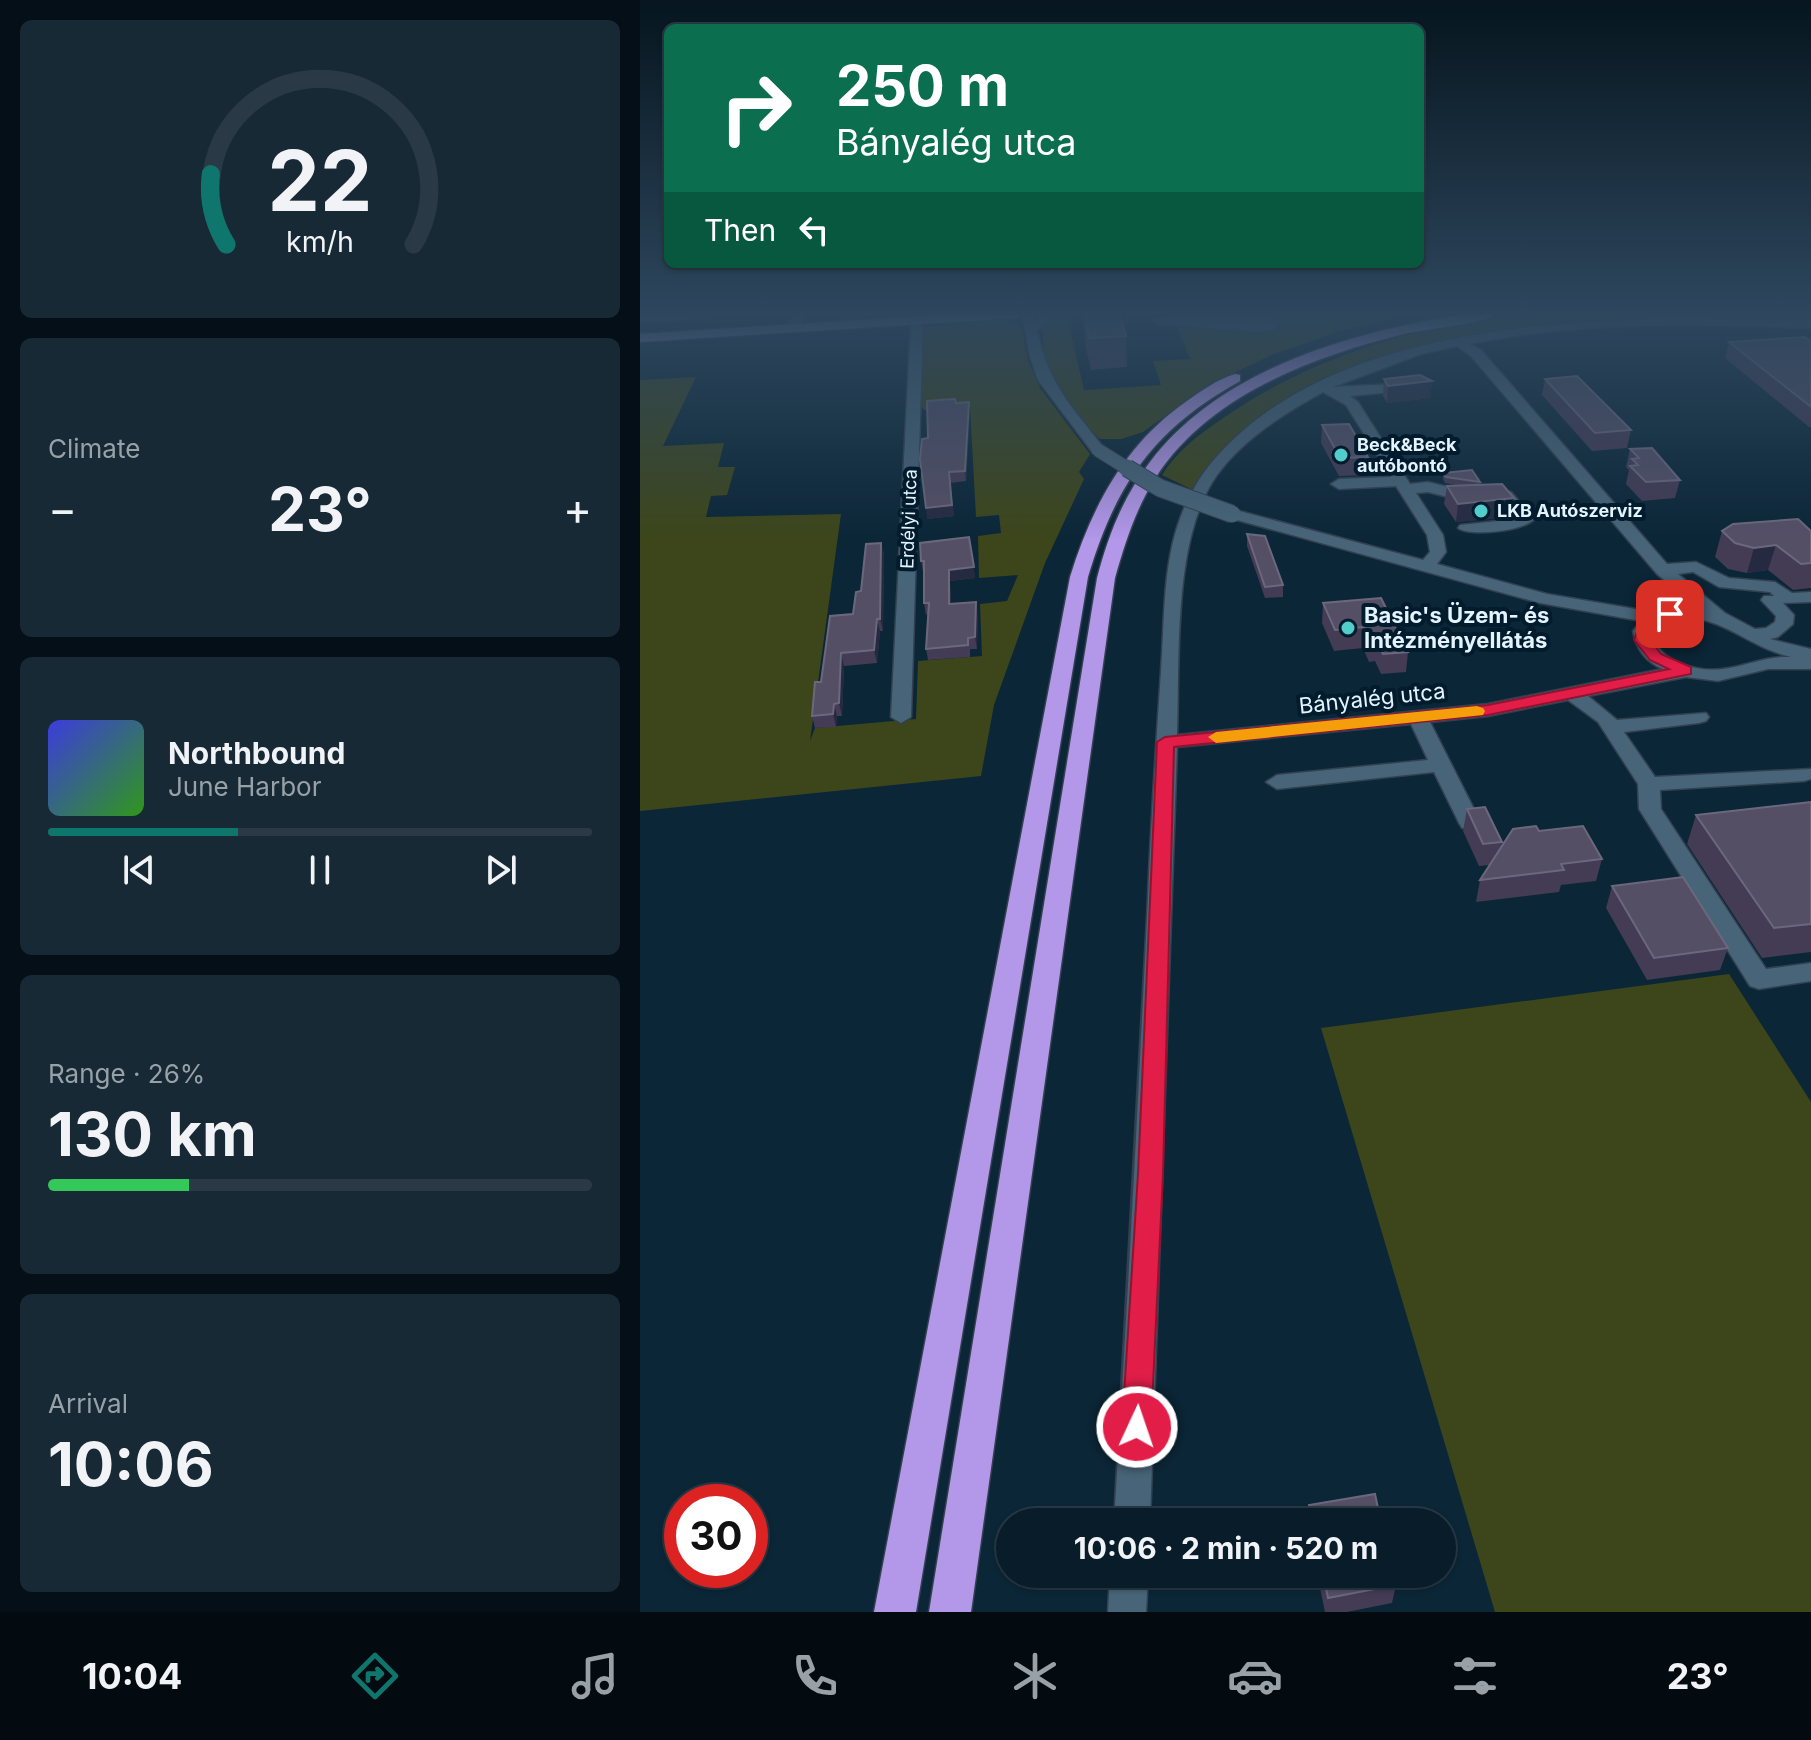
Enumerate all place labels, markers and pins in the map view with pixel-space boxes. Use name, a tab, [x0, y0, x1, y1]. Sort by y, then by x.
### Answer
place label: Beck&Beck autóbontó	[1357, 434, 1457, 476]
marker: Beck&Beck autóbontó	[1332, 446, 1350, 464]
place label: LKB Autószerviz	[1497, 500, 1643, 521]
marker: LKB Autószerviz	[1472, 502, 1490, 520]
pin	[1636, 580, 1704, 648]
place label: Basic's Üzem- és Intézményellátás	[1364, 602, 1549, 653]
marker: Basic's Üzem- és Intézményellátás	[1339, 619, 1357, 637]

